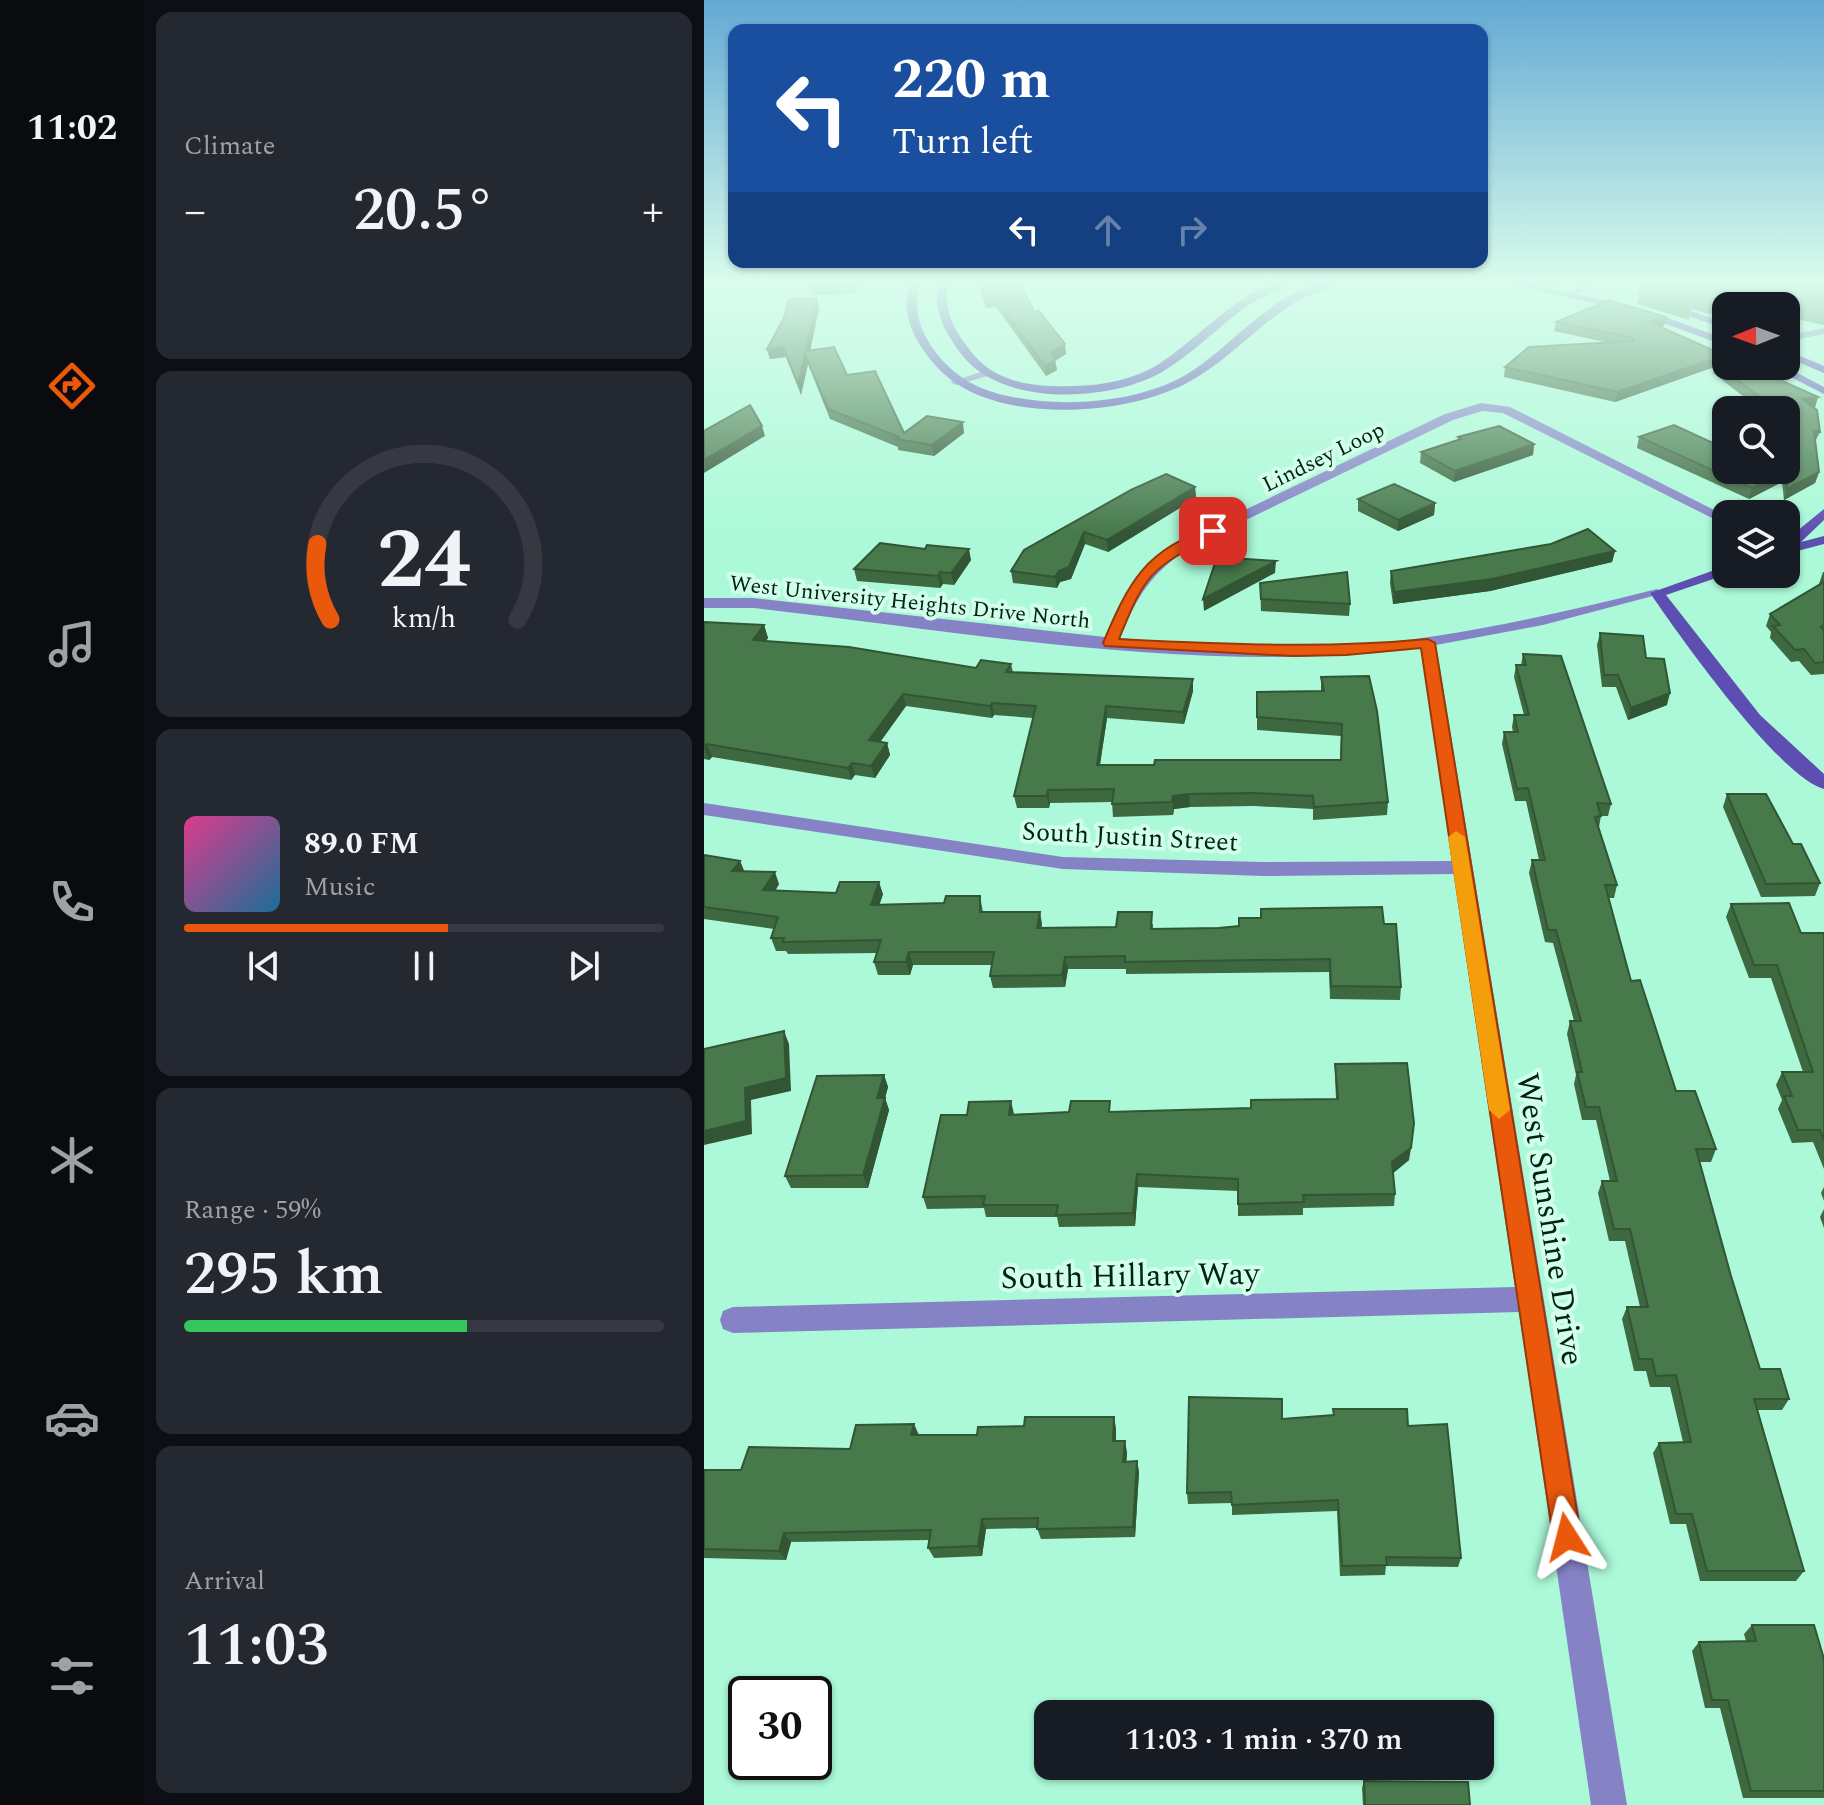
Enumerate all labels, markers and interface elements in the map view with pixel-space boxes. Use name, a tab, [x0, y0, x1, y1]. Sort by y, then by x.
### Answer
text: 220 m	[892, 38, 1051, 123]
icon: left	[760, 56, 864, 160]
text: 11:02	[27, 101, 117, 156]
text: Turn left	[892, 115, 1033, 170]
text: Climate	[184, 126, 275, 166]
text: 20.5°	[353, 165, 495, 257]
text: −	[184, 178, 206, 245]
text: +	[642, 178, 664, 245]
icon: left	[1002, 208, 1046, 252]
icon: ahead	[1086, 208, 1130, 252]
icon: right	[1170, 208, 1214, 252]
north arrow	[1712, 292, 1800, 380]
map controls	[1712, 292, 1800, 588]
icon: directions	[44, 358, 100, 414]
button: search	[1712, 396, 1800, 484]
street label: Lindsey Loop	[1257, 414, 1390, 501]
text: 24	[377, 497, 471, 624]
pin	[1179, 497, 1247, 565]
button: layers	[1712, 500, 1800, 588]
icon: arrive	[1191, 509, 1235, 553]
street label: West University Heights Drive North	[728, 567, 1092, 638]
text: km/h	[392, 597, 456, 640]
icon: music	[44, 616, 100, 672]
street label: South Justin Street	[1021, 811, 1239, 863]
text: 89.0 FM	[304, 821, 419, 867]
text: Music	[304, 867, 375, 907]
icon: phone	[44, 874, 100, 930]
icon: previous	[242, 944, 286, 988]
icon: pause	[402, 944, 446, 988]
icon: next	[562, 944, 606, 988]
street label: West Sunshine Drive	[1502, 1070, 1597, 1369]
icon: climate	[44, 1132, 100, 1188]
text: Range · 59%	[184, 1190, 321, 1230]
text: 295 km	[184, 1229, 384, 1321]
street label: South Hillary Way	[1000, 1250, 1262, 1303]
icon: car	[44, 1390, 100, 1446]
position arrow	[1525, 1495, 1609, 1579]
text: Arrival	[184, 1561, 265, 1601]
text: 11:03	[184, 1600, 328, 1692]
icon: filters	[44, 1648, 100, 1704]
speed limit sign: 30	[728, 1676, 832, 1780]
text: 11:03 · 1 min · 370 m	[1125, 1717, 1403, 1763]

